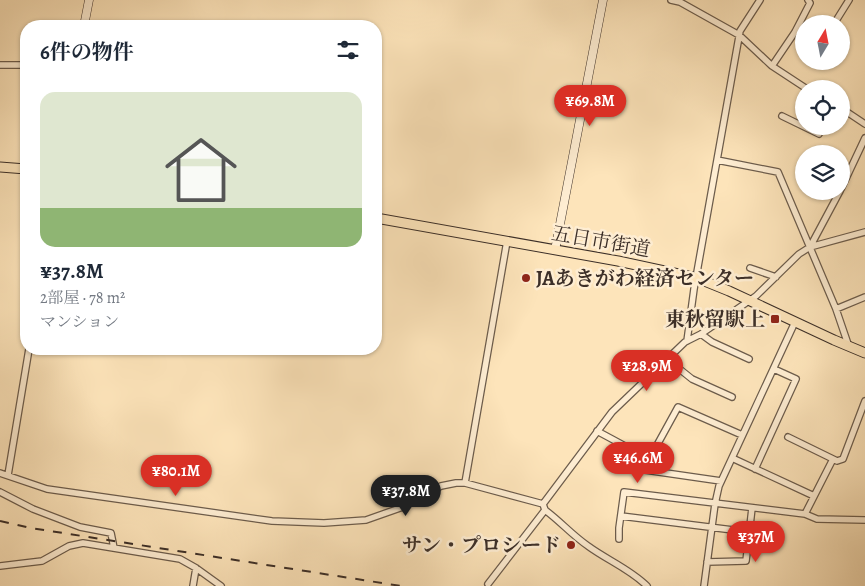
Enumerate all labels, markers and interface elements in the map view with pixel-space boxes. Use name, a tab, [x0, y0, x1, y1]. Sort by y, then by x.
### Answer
north arrow	[795, 15, 850, 70]
map controls	[795, 15, 850, 200]
icon: filters	[334, 36, 362, 64]
text: 6件の物件	[40, 38, 134, 66]
button: locate	[795, 80, 850, 135]
pin: ¥69.8M	[549, 84, 631, 127]
text: ¥69.8M	[565, 90, 615, 112]
icon: home	[156, 125, 246, 215]
button: layers	[795, 145, 850, 200]
street label: 五日市街道	[549, 220, 652, 263]
text: ¥37.8M	[40, 257, 104, 285]
place label: JAあきがわ経済センター	[536, 265, 754, 292]
marker: JAあきがわ経済センター	[520, 272, 532, 284]
text: 2部屋 · 78 m²	[40, 287, 125, 309]
place label: 東秋留駅上	[665, 306, 765, 333]
text: マンション	[40, 311, 119, 333]
marker: 東秋留駅上	[769, 313, 781, 325]
pin: ¥28.9M	[606, 350, 688, 392]
text: ¥28.9M	[622, 355, 672, 377]
pin: ¥46.6M	[597, 442, 679, 484]
text: ¥46.6M	[613, 447, 663, 469]
pin: ¥80.1M	[135, 454, 217, 497]
text: ¥80.1M	[152, 460, 200, 482]
pin: ¥37.8M	[365, 474, 447, 517]
text: ¥37.8M	[382, 480, 430, 502]
pin: ¥37M	[726, 520, 786, 563]
text: ¥37M	[738, 526, 774, 548]
place label: サン・プロシード	[402, 532, 561, 559]
marker: サン・プロシード	[565, 539, 577, 551]

